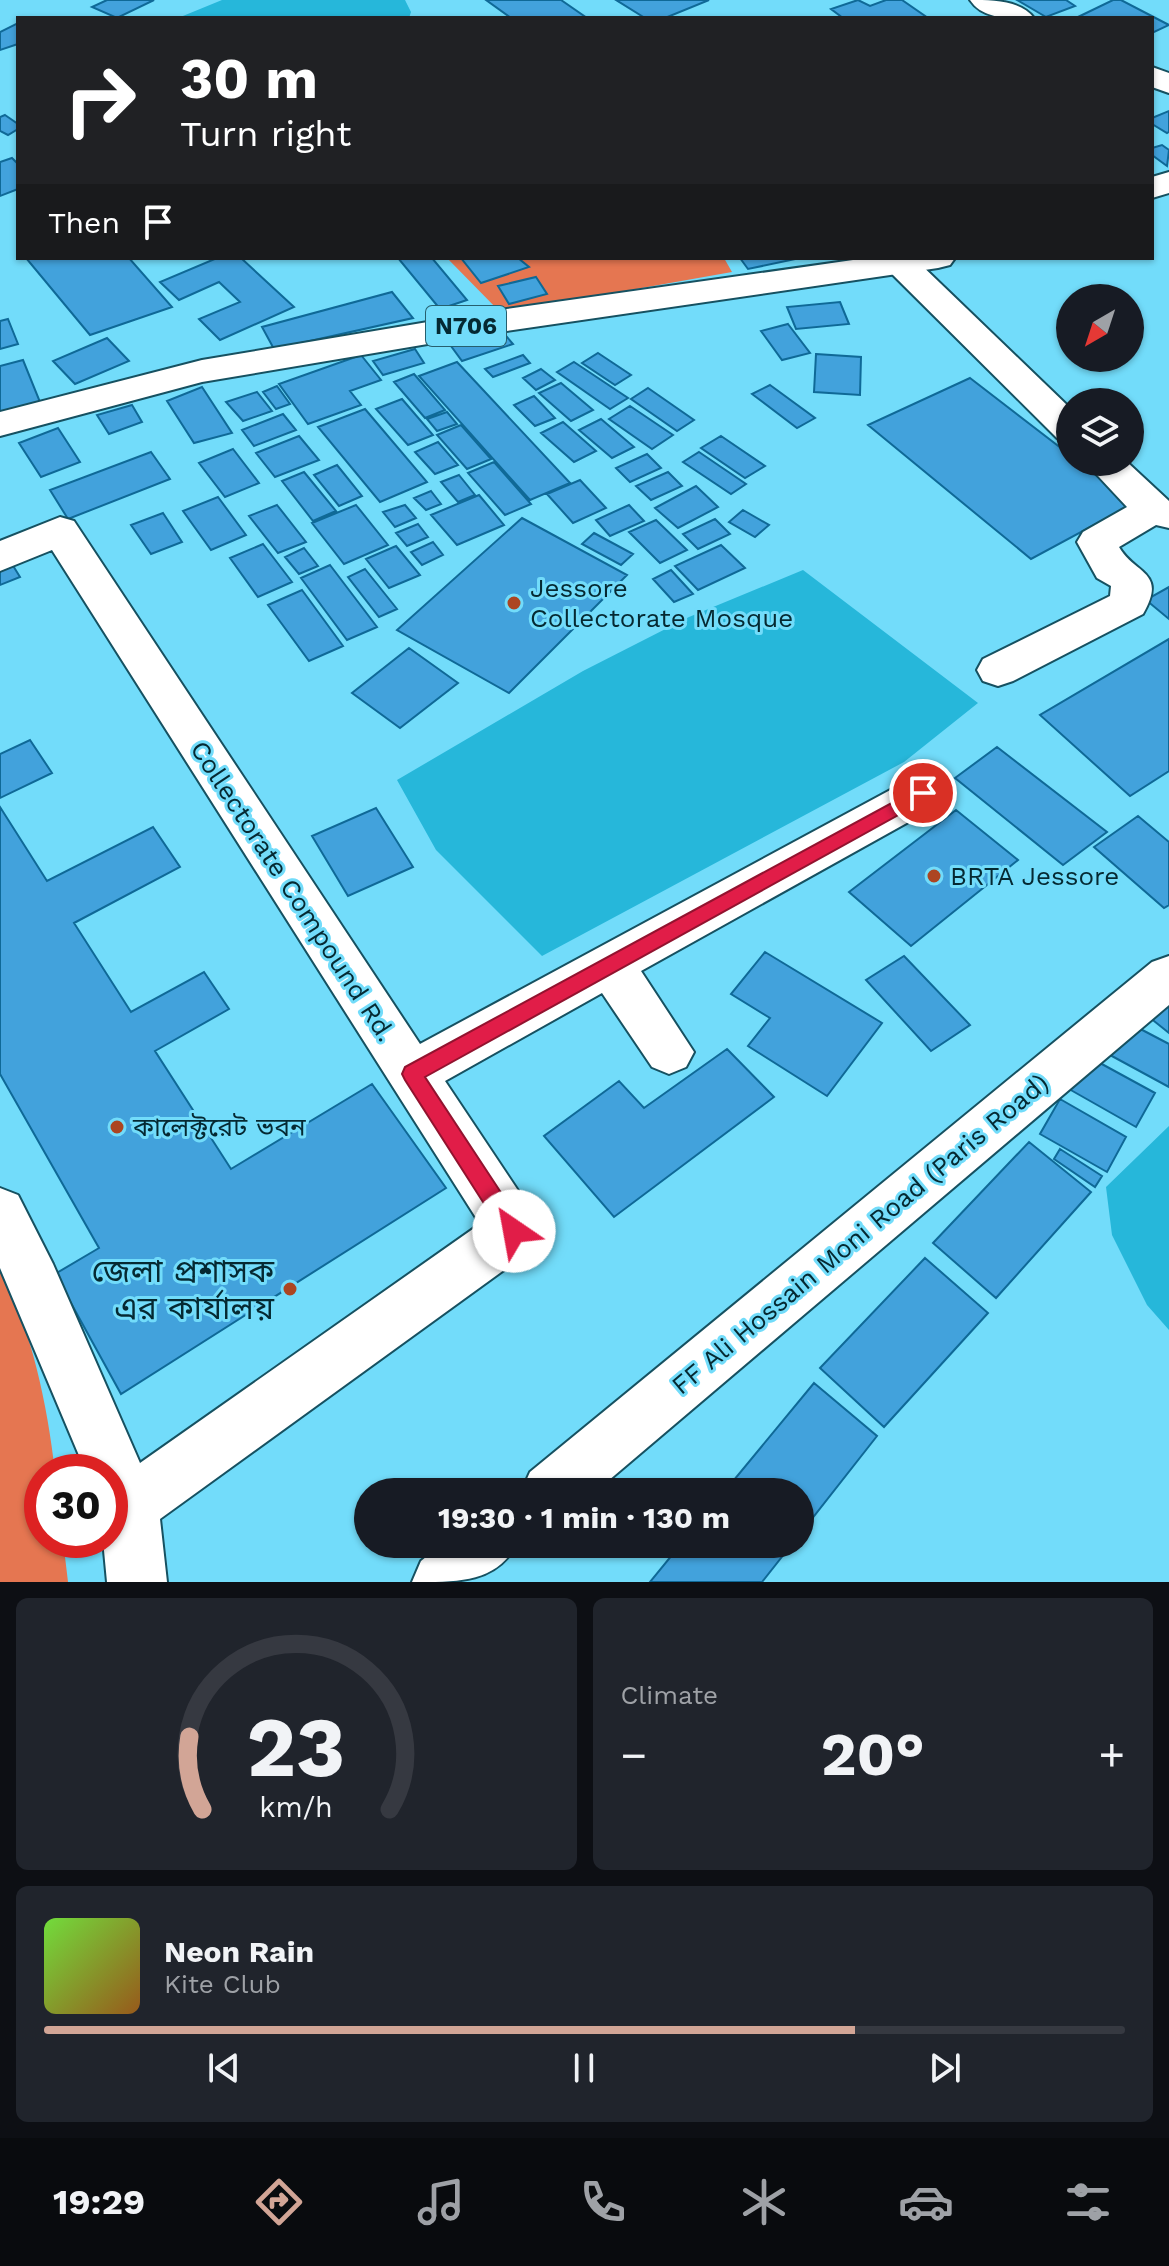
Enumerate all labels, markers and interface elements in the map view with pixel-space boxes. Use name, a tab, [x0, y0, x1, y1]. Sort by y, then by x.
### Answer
text: 30 m	[180, 46, 318, 112]
icon: right	[48, 48, 152, 152]
text: Turn right	[180, 113, 351, 155]
icon: arrive	[136, 200, 180, 244]
text: Then	[48, 205, 120, 240]
north arrow	[1056, 284, 1144, 372]
map controls	[1056, 284, 1144, 476]
road number: N706	[426, 306, 506, 346]
button: layers	[1056, 388, 1144, 476]
place label: Jessore Collectorate Mosque	[530, 573, 793, 633]
marker: Jessore Collectorate Mosque	[505, 594, 523, 612]
street label: Collectorate Compound Rd.	[185, 735, 401, 1047]
pin	[889, 759, 957, 827]
icon: arrive	[901, 771, 945, 815]
place label: BRTA Jessore	[950, 861, 1119, 891]
marker: BRTA Jessore	[925, 867, 943, 885]
street label: FF Ali Hossain Moni Road (Paris Road)	[666, 1068, 1054, 1400]
place label: কালেক্টরেট ভবন	[132, 1112, 306, 1142]
marker: কালেক্টরেট ভবন	[108, 1118, 126, 1136]
position arrow	[472, 1189, 556, 1273]
place label: জেলা প্রশাসক এর কার্যালয়	[92, 1252, 275, 1327]
marker: জেলা প্রশাসক এর কার্যালয়	[281, 1280, 299, 1298]
speed limit sign: 30	[24, 1454, 128, 1558]
text: 19:30 · 1 min · 130 m	[438, 1500, 730, 1535]
text: Climate	[621, 1680, 718, 1710]
text: 23	[247, 1699, 346, 1796]
text: 20°	[821, 1719, 925, 1790]
text: −	[621, 1729, 647, 1781]
text: +	[1098, 1729, 1125, 1781]
text: km/h	[259, 1790, 333, 1824]
text: Neon Rain	[164, 1934, 314, 1969]
text: Kite Club	[164, 1969, 281, 1999]
icon: previous	[202, 2046, 246, 2090]
icon: pause	[562, 2046, 606, 2090]
icon: next	[923, 2046, 967, 2090]
icon: directions	[251, 2174, 307, 2230]
icon: music	[413, 2174, 469, 2230]
icon: phone	[575, 2174, 631, 2230]
icon: climate	[736, 2174, 792, 2230]
icon: car	[898, 2174, 954, 2230]
icon: filters	[1060, 2174, 1116, 2230]
text: 19:29	[53, 2181, 145, 2223]

